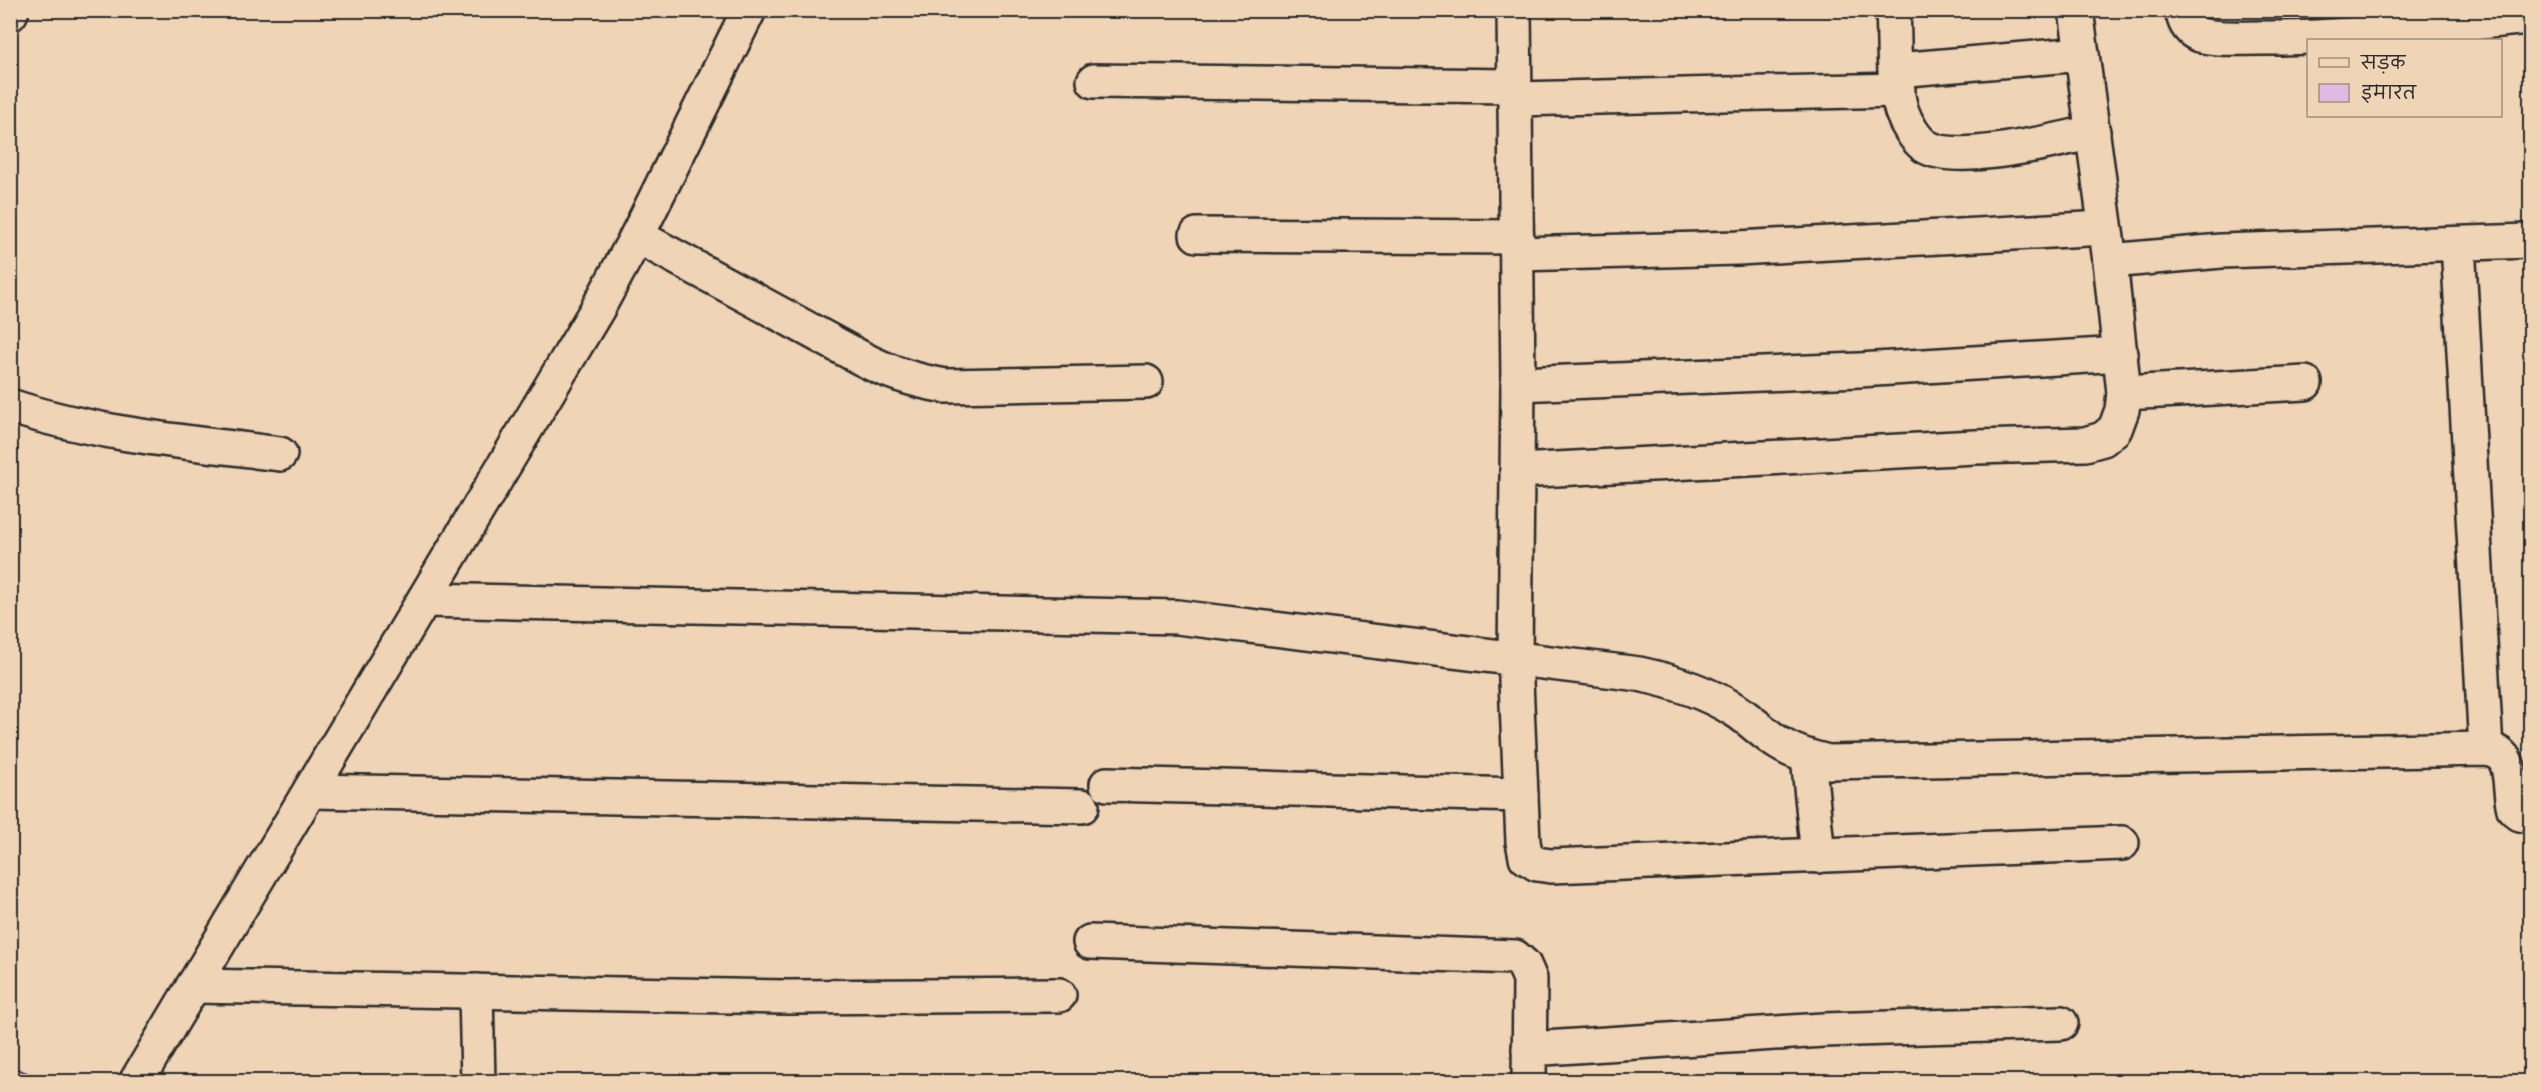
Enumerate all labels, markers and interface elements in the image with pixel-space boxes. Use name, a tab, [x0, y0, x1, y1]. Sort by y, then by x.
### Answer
legend	[2307, 39, 2502, 117]
text: सड़क	[2360, 52, 2406, 74]
text: इमारत	[2361, 82, 2417, 104]

